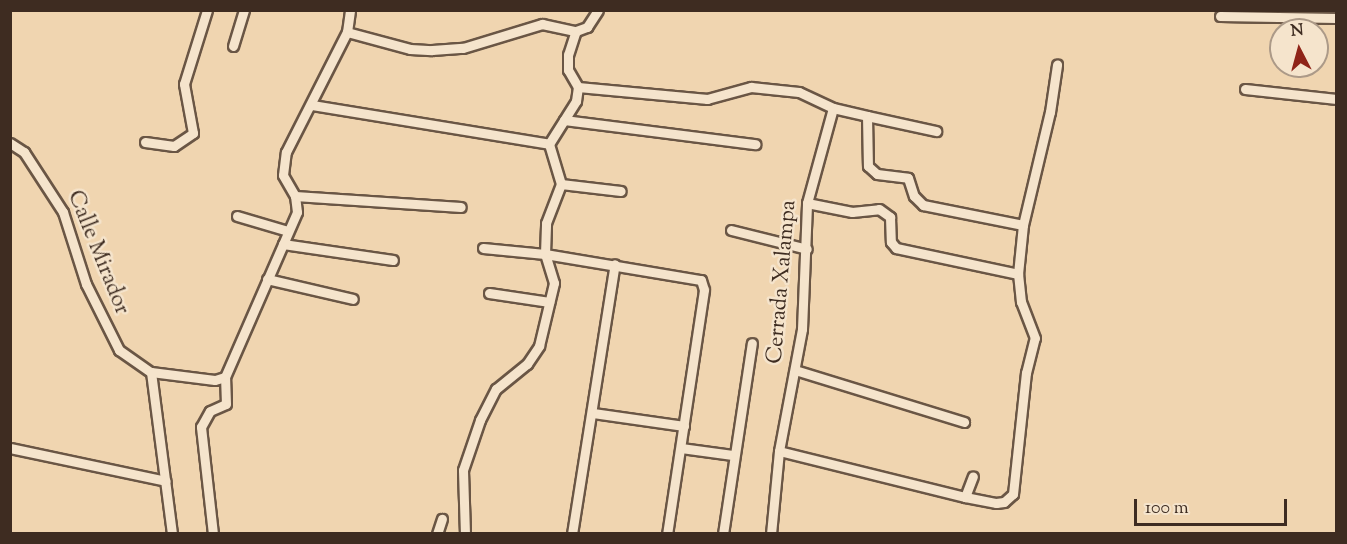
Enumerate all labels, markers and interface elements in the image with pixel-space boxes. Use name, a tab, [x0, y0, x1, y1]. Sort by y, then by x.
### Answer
north arrow	[1269, 18, 1329, 78]
text: N	[1290, 19, 1305, 44]
street label: Calle Mirador	[60, 187, 134, 319]
street label: Cerrada Xalampa	[763, 199, 803, 365]
scale bar	[1137, 487, 1290, 525]
text: 100 m	[1145, 496, 1189, 522]

